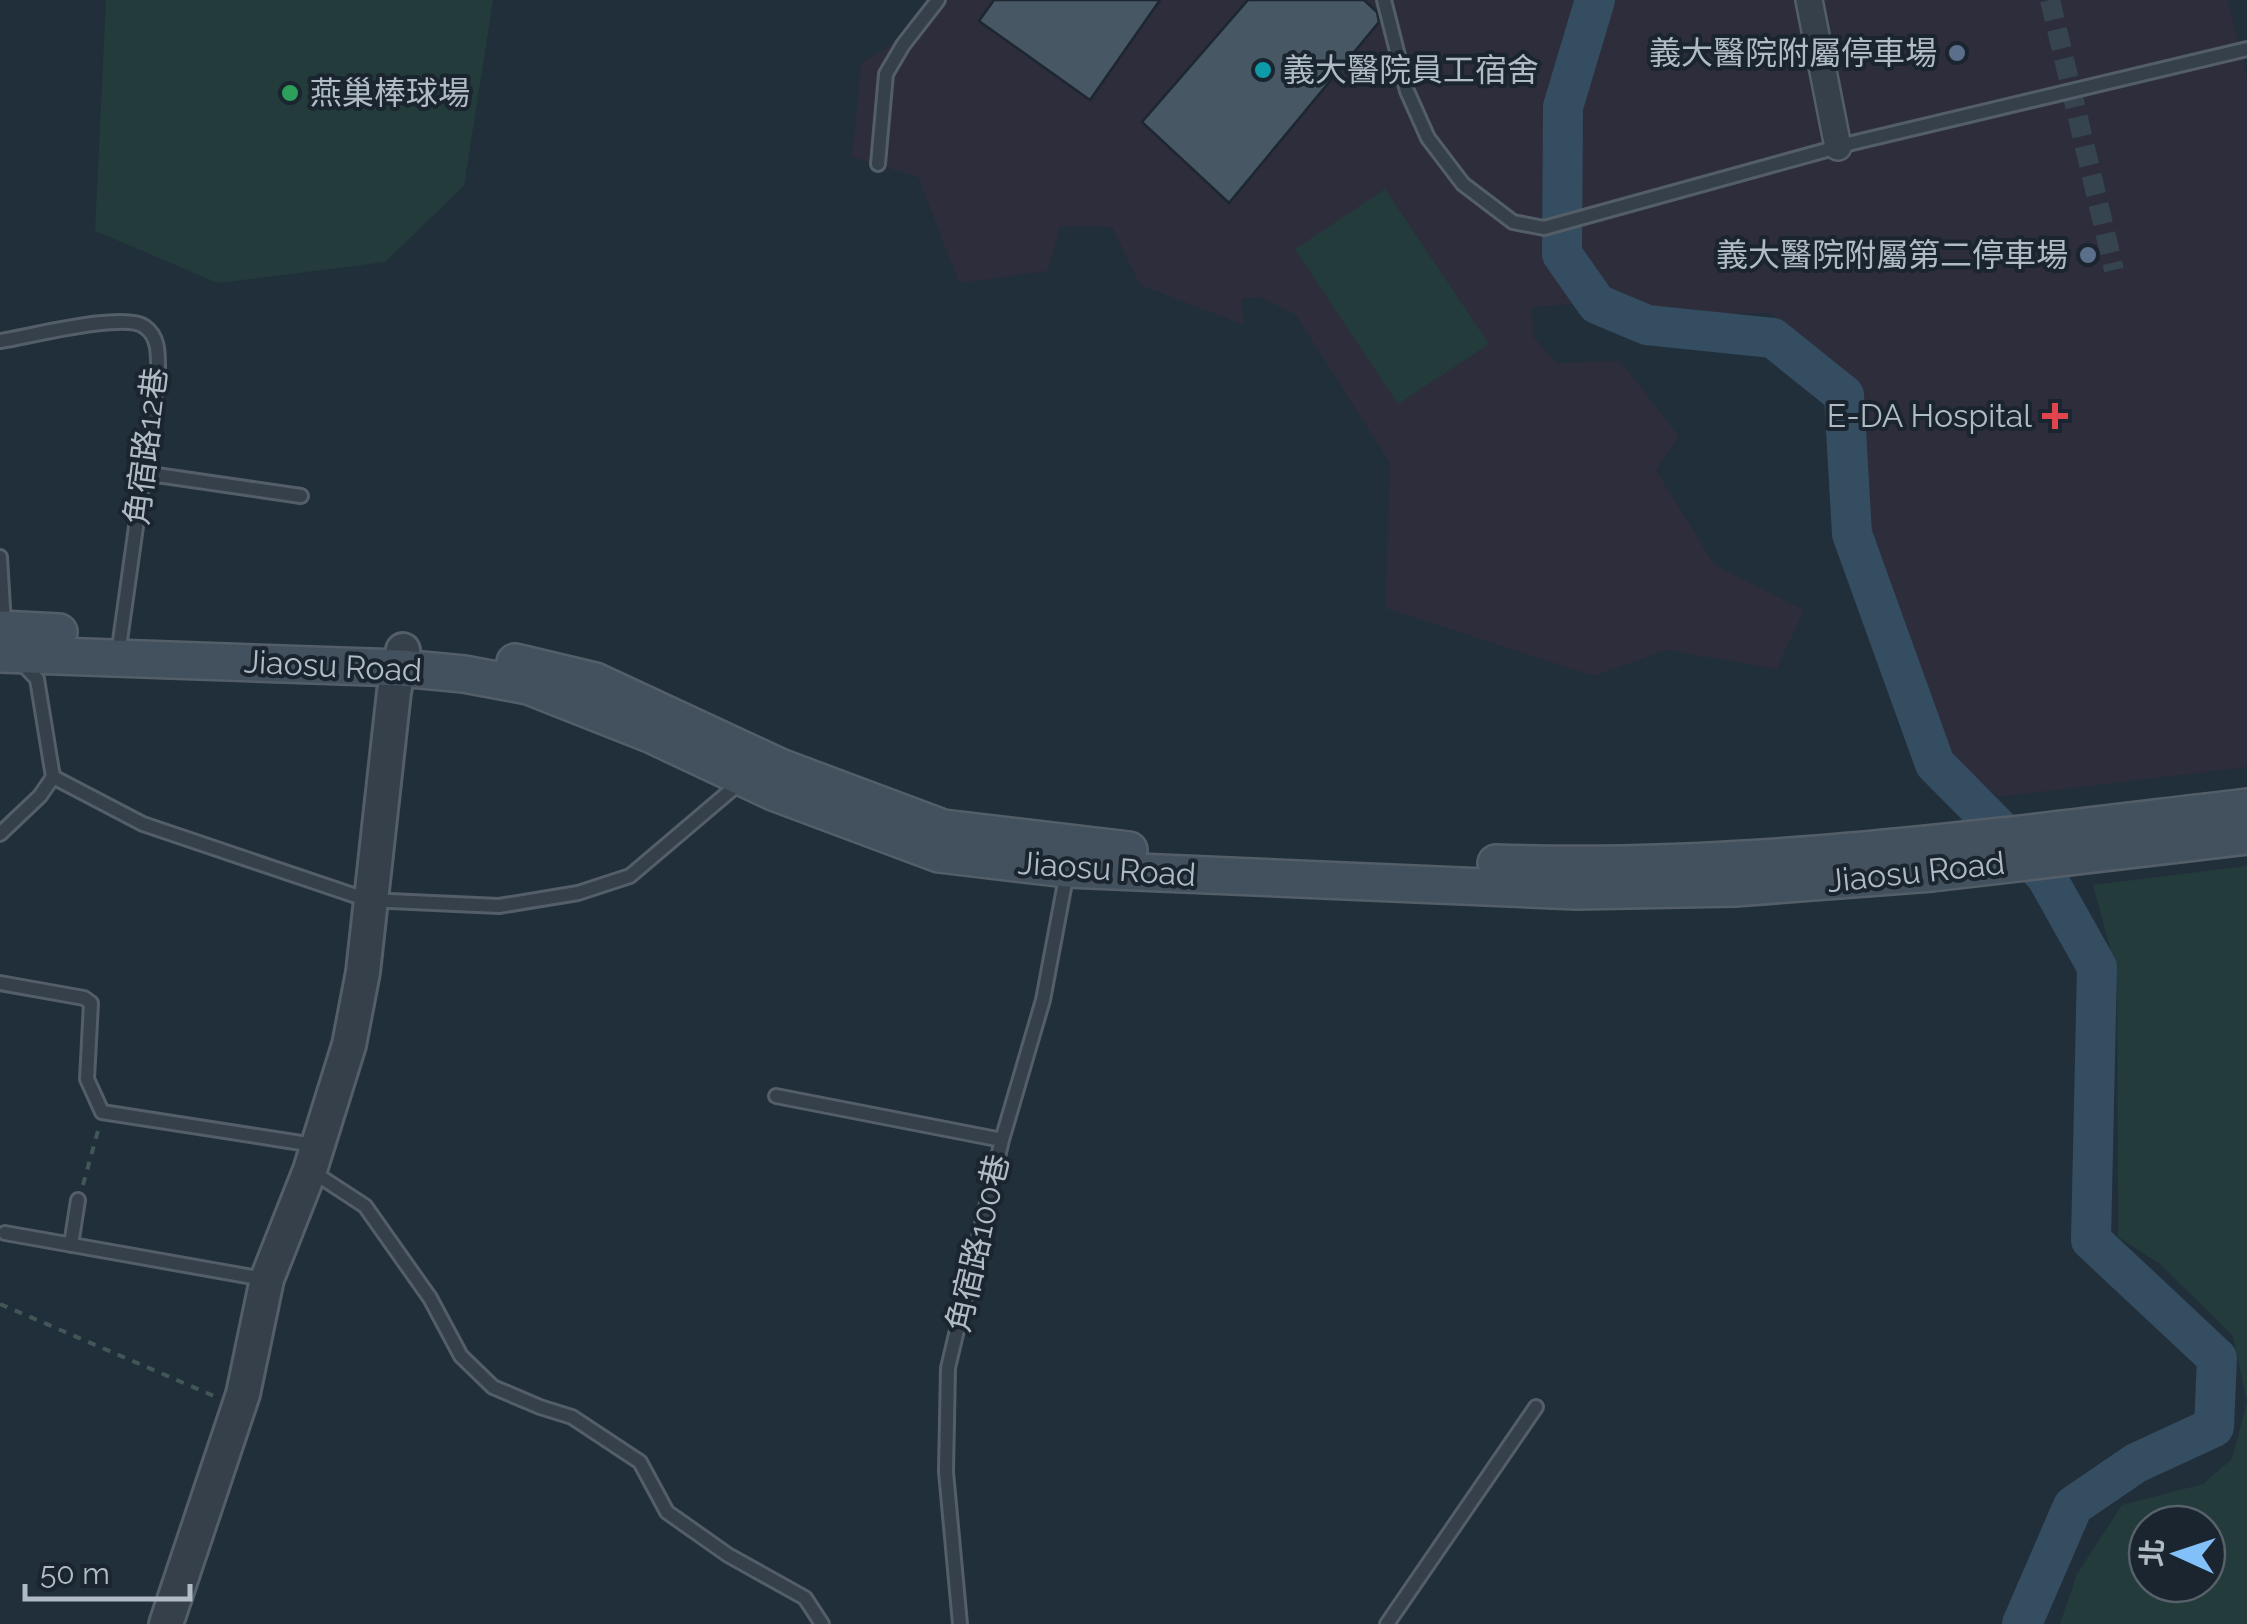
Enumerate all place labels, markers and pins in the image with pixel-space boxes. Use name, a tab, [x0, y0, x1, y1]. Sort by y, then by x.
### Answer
place label: 義大醫院附屬停車場	[1649, 34, 1937, 71]
marker: 義大醫院附屬停車場	[1946, 42, 1968, 64]
place label: 義大醫院員工宿舍	[1283, 51, 1539, 88]
marker: 義大醫院員工宿舍	[1252, 59, 1274, 81]
place label: 燕巢棒球場	[310, 74, 470, 111]
marker: 燕巢棒球場	[279, 82, 301, 104]
place label: 義大醫院附屬第二停車場	[1716, 236, 2068, 273]
marker: 義大醫院附屬第二停車場	[2077, 244, 2099, 266]
place label: E-DA Hospital	[1827, 397, 2032, 434]
marker: E-DA Hospital	[2042, 403, 2068, 429]

